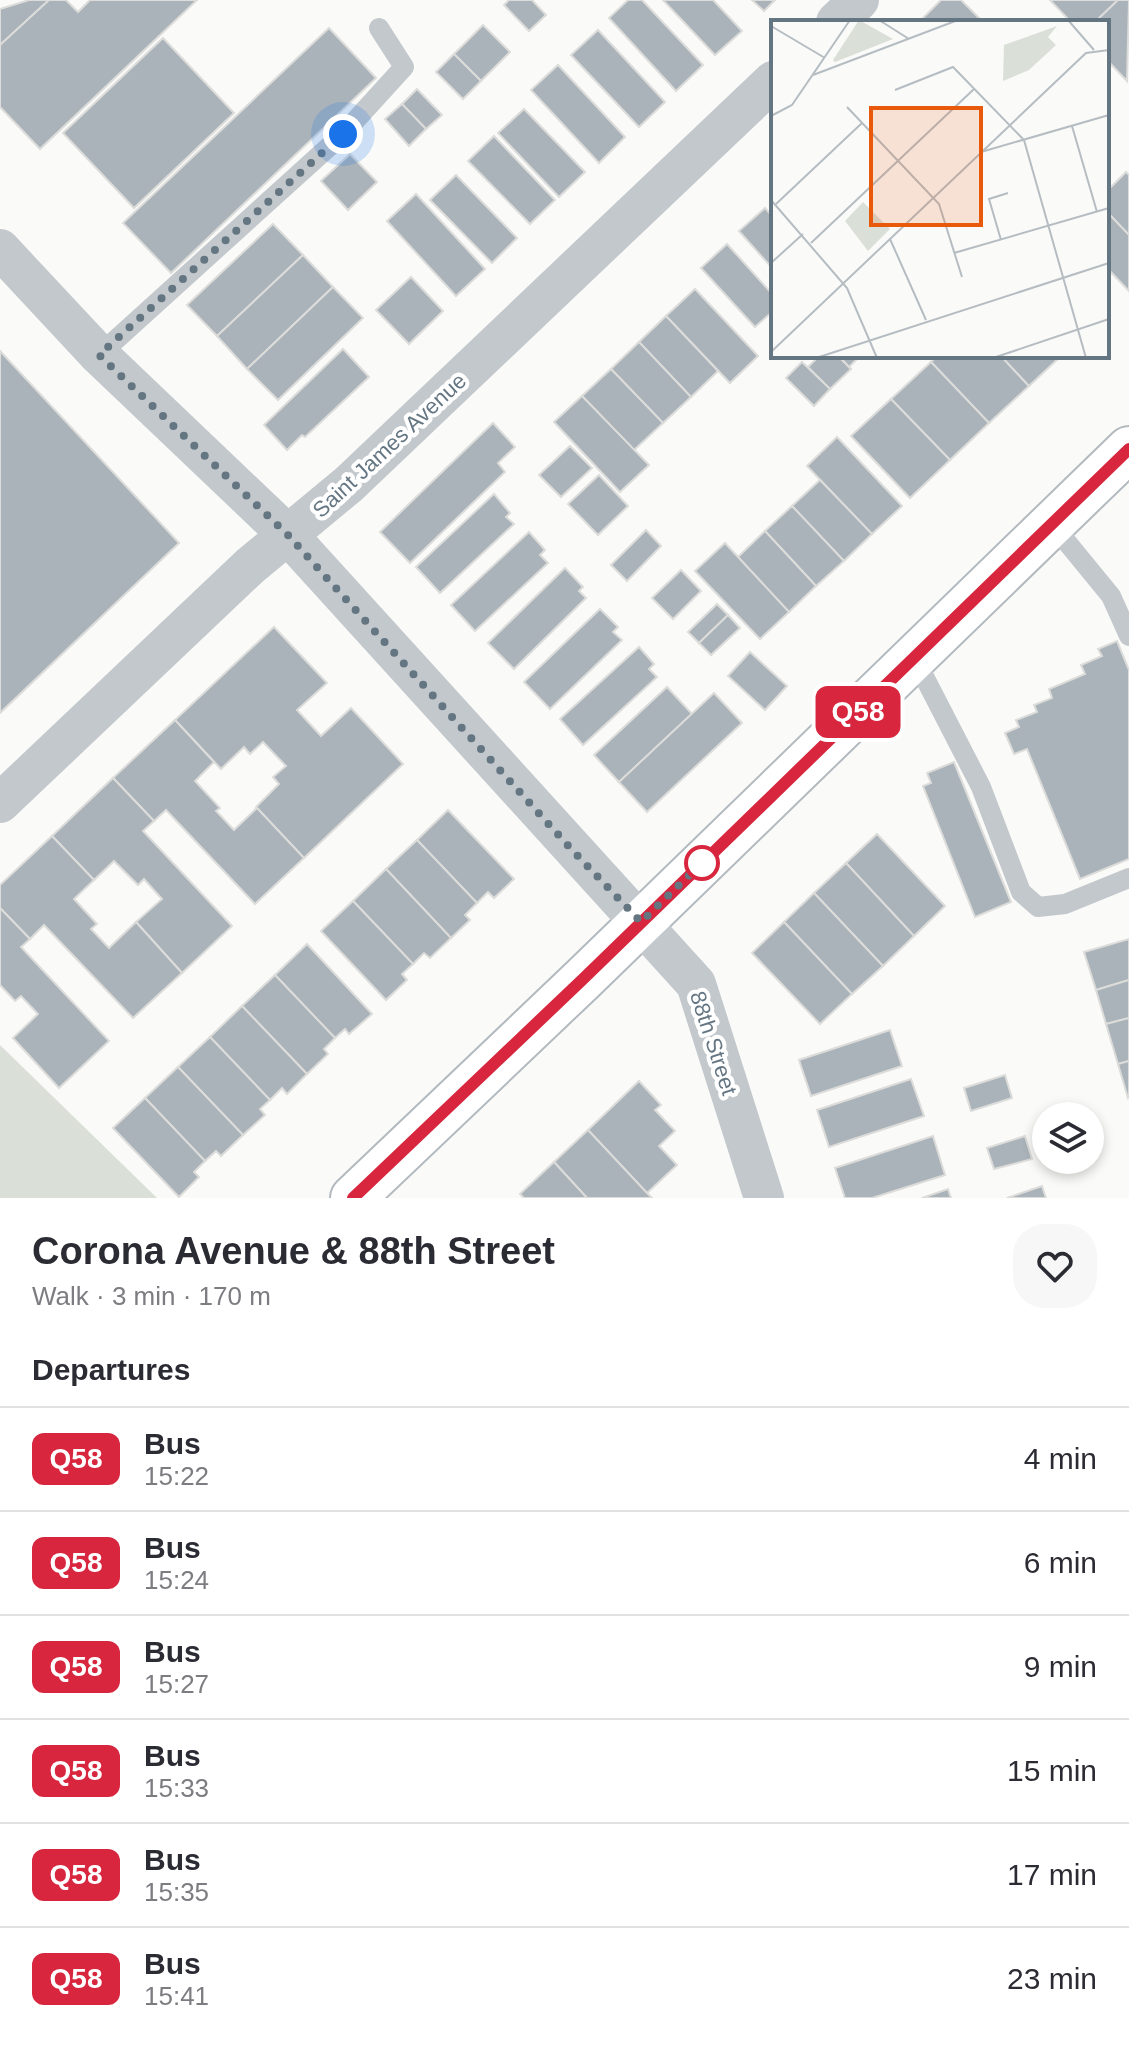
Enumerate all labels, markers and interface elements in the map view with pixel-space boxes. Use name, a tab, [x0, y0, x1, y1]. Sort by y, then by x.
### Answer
inset map	[771, 20, 1109, 358]
your location	[323, 114, 363, 154]
street label: Saint James Avenue	[308, 368, 471, 523]
line badge: Q58	[812, 686, 904, 738]
text: Q58	[832, 696, 884, 727]
unlabelled marker	[685, 846, 719, 880]
street label: 88th Street	[685, 988, 742, 1098]
map controls	[1032, 1102, 1104, 1174]
button: layers	[1032, 1102, 1104, 1174]
button: heart	[1013, 1224, 1097, 1308]
text: Corona Avenue & 88th Street	[32, 1230, 555, 1272]
text: Walk · 3 min · 170 m	[32, 1281, 271, 1311]
text: Departures	[32, 1353, 190, 1386]
text: Bus	[144, 1427, 201, 1460]
text: 4 min	[1024, 1442, 1097, 1475]
text: Q58	[50, 1443, 102, 1474]
text: 15:22	[144, 1461, 209, 1491]
text: Bus	[144, 1531, 201, 1564]
text: 6 min	[1024, 1546, 1097, 1579]
text: Q58	[50, 1547, 102, 1578]
text: 15:24	[144, 1565, 209, 1595]
text: Bus	[144, 1635, 201, 1668]
text: 9 min	[1024, 1650, 1097, 1683]
text: Q58	[50, 1651, 102, 1682]
text: 15:27	[144, 1669, 209, 1699]
text: Bus	[144, 1739, 201, 1772]
text: 15 min	[1007, 1754, 1097, 1787]
text: Q58	[50, 1755, 102, 1786]
text: 15:33	[144, 1773, 209, 1803]
text: Bus	[144, 1843, 201, 1876]
text: 17 min	[1007, 1858, 1097, 1891]
text: Q58	[50, 1859, 102, 1890]
text: 15:35	[144, 1877, 209, 1907]
text: Bus	[144, 1947, 201, 1980]
text: 23 min	[1007, 1962, 1097, 1995]
text: Q58	[50, 1963, 102, 1994]
text: 15:41	[144, 1981, 209, 2011]

